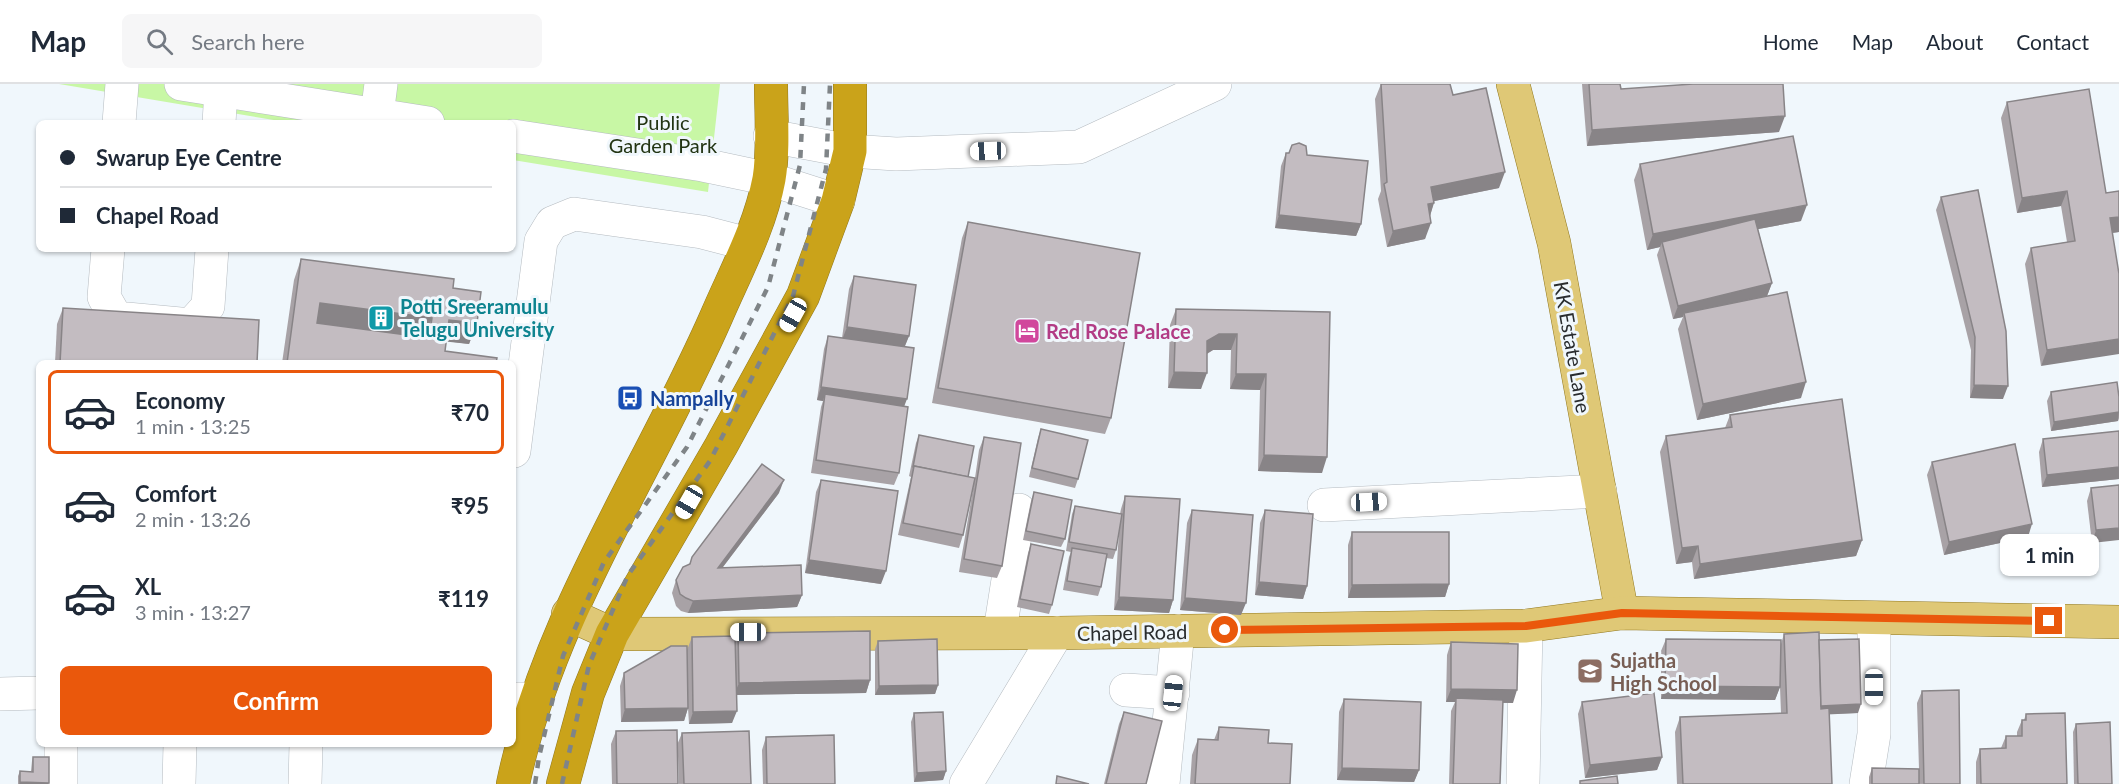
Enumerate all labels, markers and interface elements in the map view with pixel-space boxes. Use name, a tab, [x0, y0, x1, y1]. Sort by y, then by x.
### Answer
search box	[122, 14, 542, 68]
text: Map	[30, 24, 86, 58]
icon: search	[143, 25, 176, 58]
text: Search here	[191, 28, 305, 55]
text: Home	[1763, 29, 1819, 54]
text: Map	[1852, 29, 1893, 54]
text: About	[1926, 29, 1983, 54]
text: Contact	[2016, 29, 2089, 54]
park label: Public Garden Park	[609, 110, 718, 157]
car	[970, 141, 1006, 161]
text: Swarup Eye Centre	[96, 144, 282, 171]
text: Chapel Road	[96, 202, 219, 229]
street label: KK Estate Lane	[1550, 279, 1596, 415]
place label: Potti Sreeramulu Telugu University	[400, 294, 555, 341]
car	[776, 295, 810, 335]
building icon: Potti Sreeramulu Telugu University	[366, 303, 396, 333]
hotel icon: Red Rose Palace	[1012, 316, 1042, 346]
place label: Red Rose Palace	[1046, 319, 1191, 343]
bus stop icon: Nampally	[615, 383, 645, 413]
icon: car	[63, 385, 117, 439]
place label: Nampally	[650, 386, 734, 410]
text: Economy	[135, 387, 225, 414]
text: ₹70	[451, 399, 489, 426]
text: 1 min · 13:25	[135, 414, 251, 438]
icon: car	[63, 478, 117, 532]
text: Comfort	[135, 480, 217, 507]
car	[672, 482, 706, 522]
text: ₹95	[451, 492, 489, 519]
car	[1351, 492, 1387, 512]
text: 2 min · 13:26	[135, 507, 251, 531]
callout: 1 min	[2000, 534, 2098, 576]
text: 1 min	[2025, 543, 2074, 567]
icon: car	[63, 571, 117, 625]
text: XL	[135, 573, 161, 600]
text: ₹119	[438, 585, 489, 612]
text: 3 min · 13:27	[135, 600, 251, 624]
route end	[2035, 607, 2062, 634]
route start	[1211, 616, 1238, 643]
street label: Chapel Road	[1077, 619, 1187, 645]
car	[730, 623, 766, 641]
place label: Sujatha High School	[1610, 648, 1717, 695]
school or university icon: Sujatha High School	[1575, 656, 1605, 686]
button: Confirm	[60, 666, 492, 735]
car	[1865, 669, 1883, 705]
car	[1162, 674, 1184, 712]

